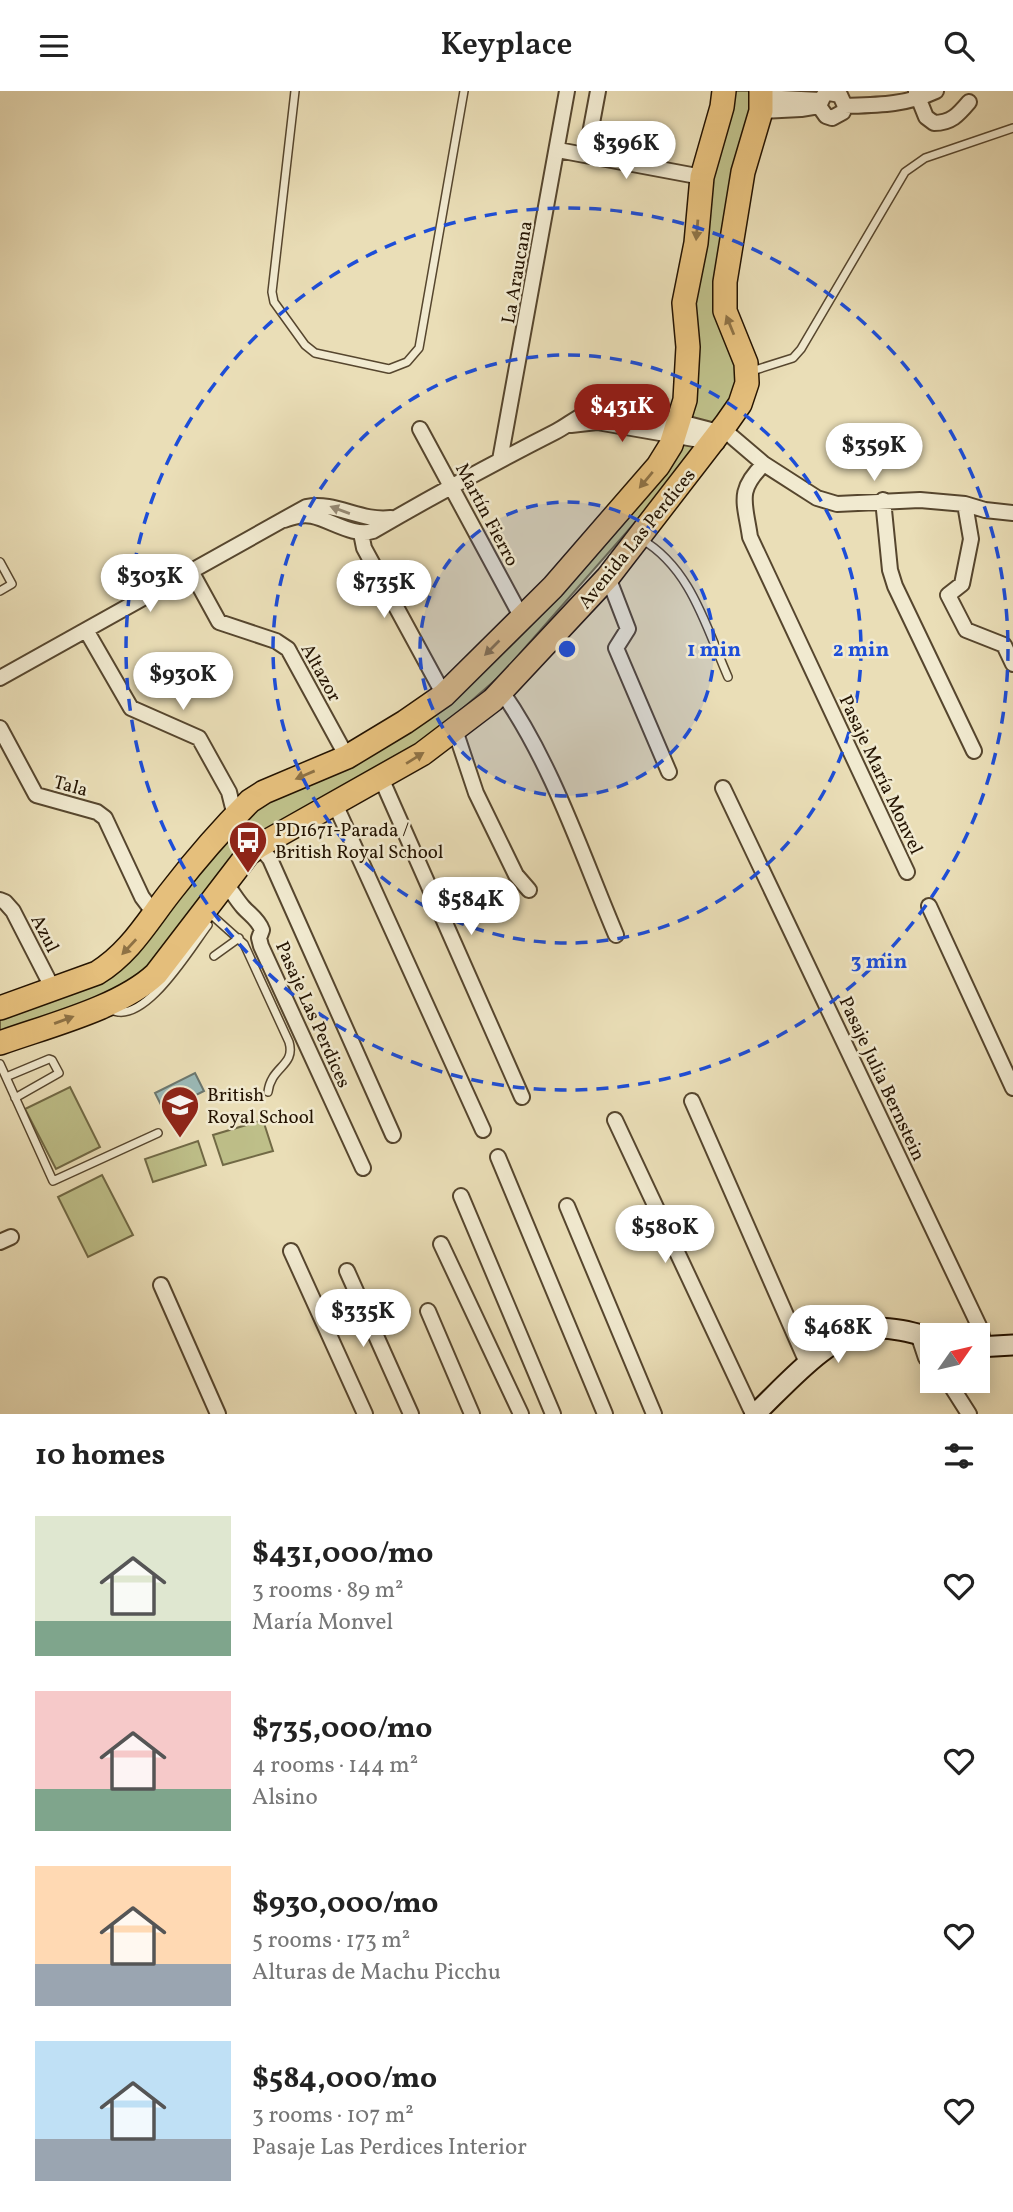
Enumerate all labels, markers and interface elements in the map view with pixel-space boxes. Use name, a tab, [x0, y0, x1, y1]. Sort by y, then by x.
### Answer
text: Keyplace	[441, 24, 572, 68]
icon: menu	[35, 27, 73, 65]
icon: search	[940, 27, 978, 65]
pin: $396K	[577, 122, 675, 181]
text: $396K	[593, 128, 659, 160]
street label: La Araucana	[496, 219, 540, 326]
one-way arrow	[691, 219, 702, 241]
one-way arrow	[725, 315, 736, 336]
pin: $431K	[573, 385, 671, 444]
text: $431K	[590, 391, 654, 423]
pin: $359K	[825, 423, 923, 483]
text: $359K	[842, 430, 906, 462]
street label: Martín Fierro	[448, 459, 524, 571]
street label: Avenida Las Perdices	[573, 464, 702, 615]
one-way arrow	[639, 472, 654, 489]
one-way arrow	[330, 504, 351, 515]
pin: $303K	[101, 554, 199, 614]
text: $303K	[117, 561, 183, 593]
pin: $735K	[335, 561, 433, 620]
text: $735K	[353, 567, 415, 599]
text: 1 min	[687, 636, 741, 665]
text: 2 min	[833, 636, 889, 665]
centre of rings	[555, 637, 579, 661]
street label: Altazor	[294, 639, 347, 707]
one-way arrow	[484, 639, 501, 655]
pin: $930K	[134, 653, 232, 712]
text: $930K	[149, 659, 217, 691]
street label: Pasaje María Monvel	[832, 691, 929, 859]
one-way arrow	[406, 751, 425, 764]
one-way arrow	[295, 769, 316, 780]
street label: Tala	[50, 770, 91, 804]
place label: PD1671-Parada / British Royal School	[275, 818, 444, 866]
bus stop icon: PD1671-Parada / British Royal School	[227, 819, 269, 874]
pin: $584K	[422, 877, 520, 937]
text: $584K	[438, 884, 504, 916]
street label: Azul	[24, 910, 65, 958]
street label: Pasaje Las Perdices	[268, 937, 356, 1092]
one-way arrow	[121, 938, 137, 955]
text: 3 min	[851, 948, 907, 977]
street label: Pasaje Julia Bernstein	[832, 992, 931, 1165]
one-way arrow	[54, 1014, 75, 1025]
place label: British Royal School	[207, 1083, 315, 1131]
school or university icon: British Royal School	[159, 1084, 201, 1139]
pin: $580K	[616, 1205, 714, 1265]
text: $580K	[631, 1212, 699, 1244]
pin: $335K	[314, 1289, 412, 1349]
text: $335K	[331, 1296, 395, 1328]
pin: $468K	[789, 1305, 887, 1365]
text: $468K	[804, 1312, 872, 1344]
north arrow	[920, 1323, 990, 1393]
map controls	[920, 1323, 990, 1393]
text: 10 homes	[35, 1435, 165, 1477]
icon: filters	[940, 1437, 978, 1475]
text: $431,000/mo	[252, 1533, 433, 1575]
icon: home	[91, 1544, 175, 1628]
icon: heart	[940, 1567, 978, 1605]
text: 3 rooms · 89 m²	[252, 1575, 404, 1607]
text: María Monvel	[252, 1607, 393, 1639]
text: $735,000/mo	[252, 1708, 432, 1750]
icon: home	[91, 1719, 175, 1803]
icon: heart	[940, 1742, 978, 1780]
text: 4 rooms · 144 m²	[252, 1750, 418, 1782]
text: Alsino	[252, 1782, 318, 1814]
text: $930,000/mo	[252, 1883, 438, 1925]
icon: home	[91, 1894, 175, 1978]
icon: heart	[940, 1917, 978, 1955]
text: 5 rooms · 173 m²	[252, 1925, 410, 1957]
text: Alturas de Machu Picchu	[252, 1957, 501, 1989]
text: $584,000/mo	[252, 2058, 437, 2100]
icon: home	[91, 2069, 175, 2153]
icon: heart	[940, 2092, 978, 2130]
text: 3 rooms · 107 m²	[252, 2100, 414, 2132]
text: Pasaje Las Perdices Interior	[252, 2132, 527, 2164]

